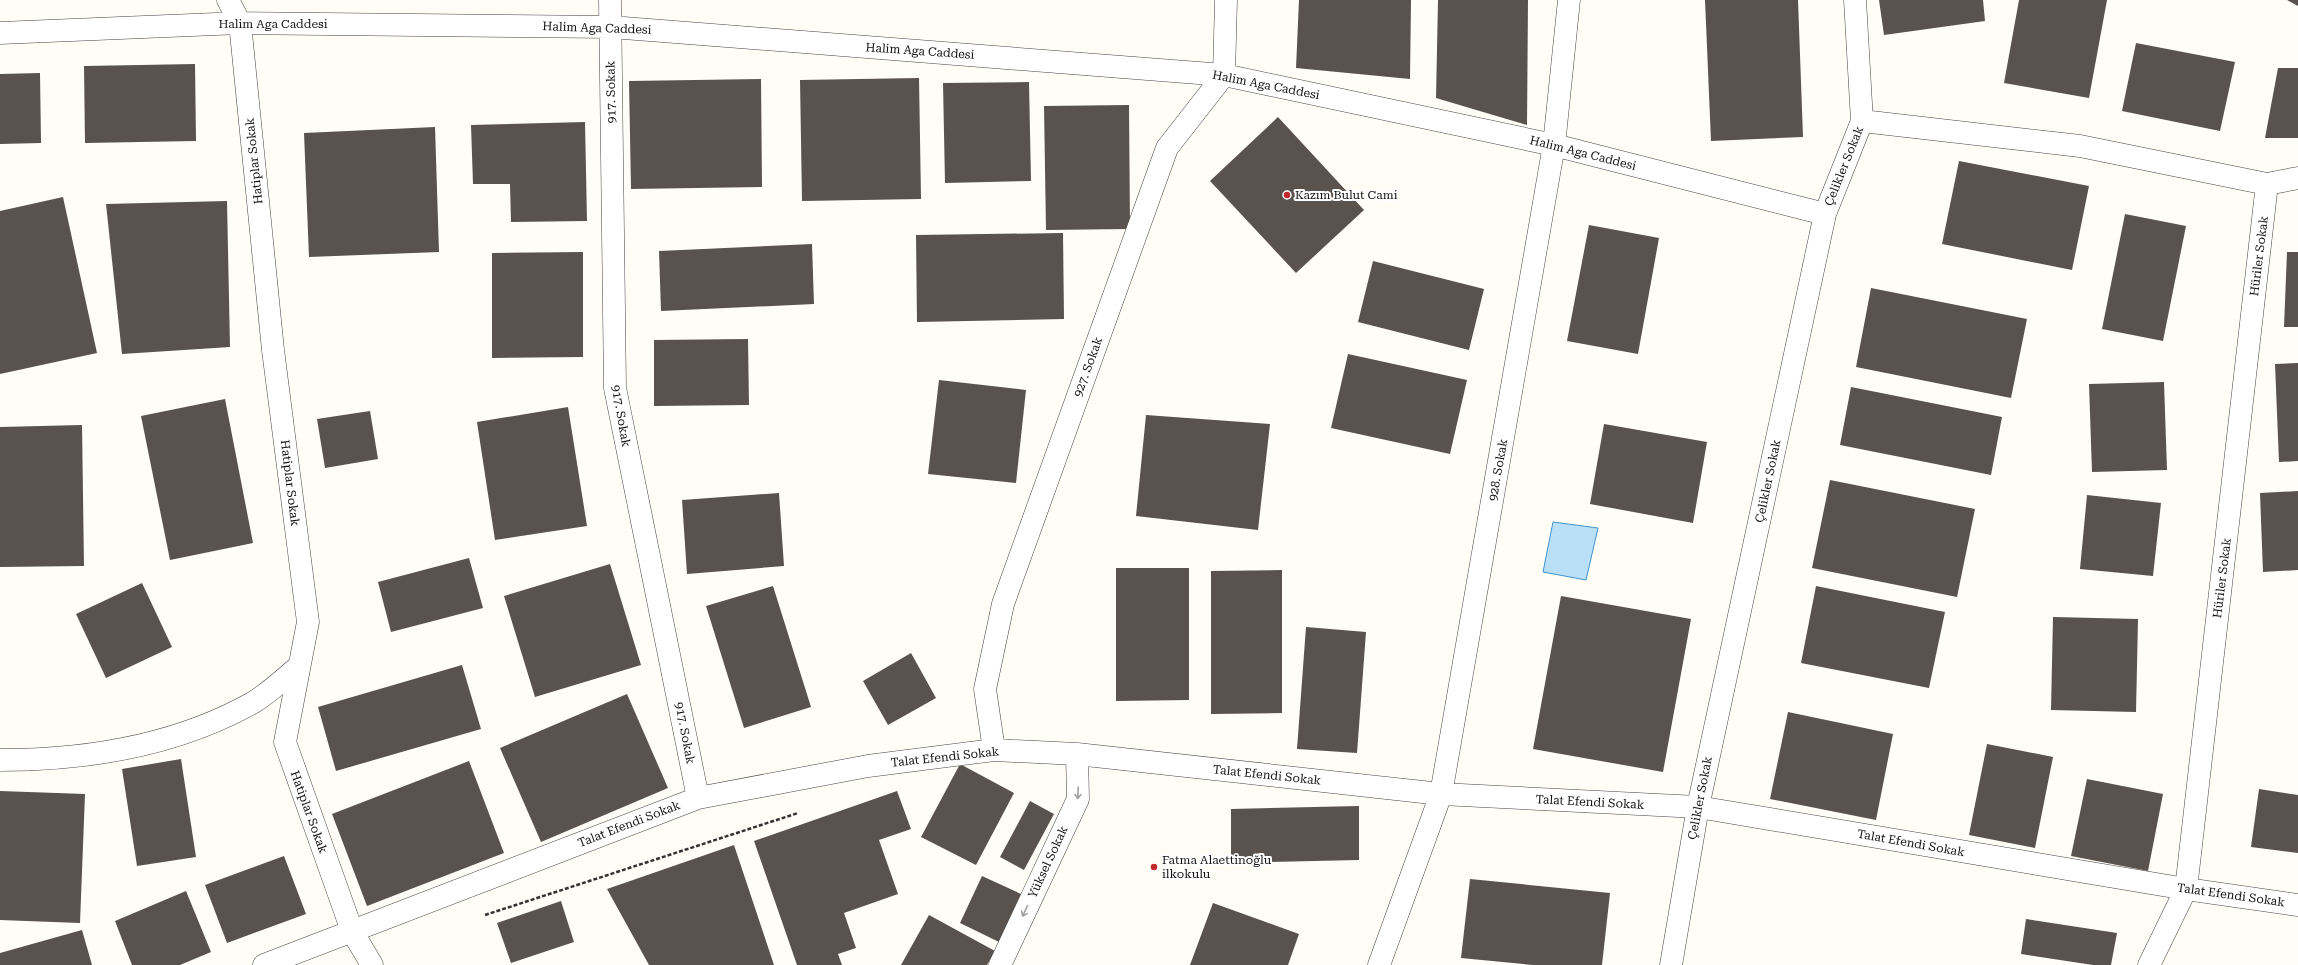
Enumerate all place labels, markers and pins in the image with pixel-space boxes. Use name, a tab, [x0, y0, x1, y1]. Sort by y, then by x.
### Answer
place label: Kazım Bulut Cami	[1295, 188, 1398, 202]
marker: Kazım Bulut Cami	[1282, 190, 1292, 200]
place label: Fatma Alaettinoğlu ilkokulu	[1162, 853, 1272, 881]
marker: Fatma Alaettinoğlu ilkokulu	[1149, 862, 1159, 872]

